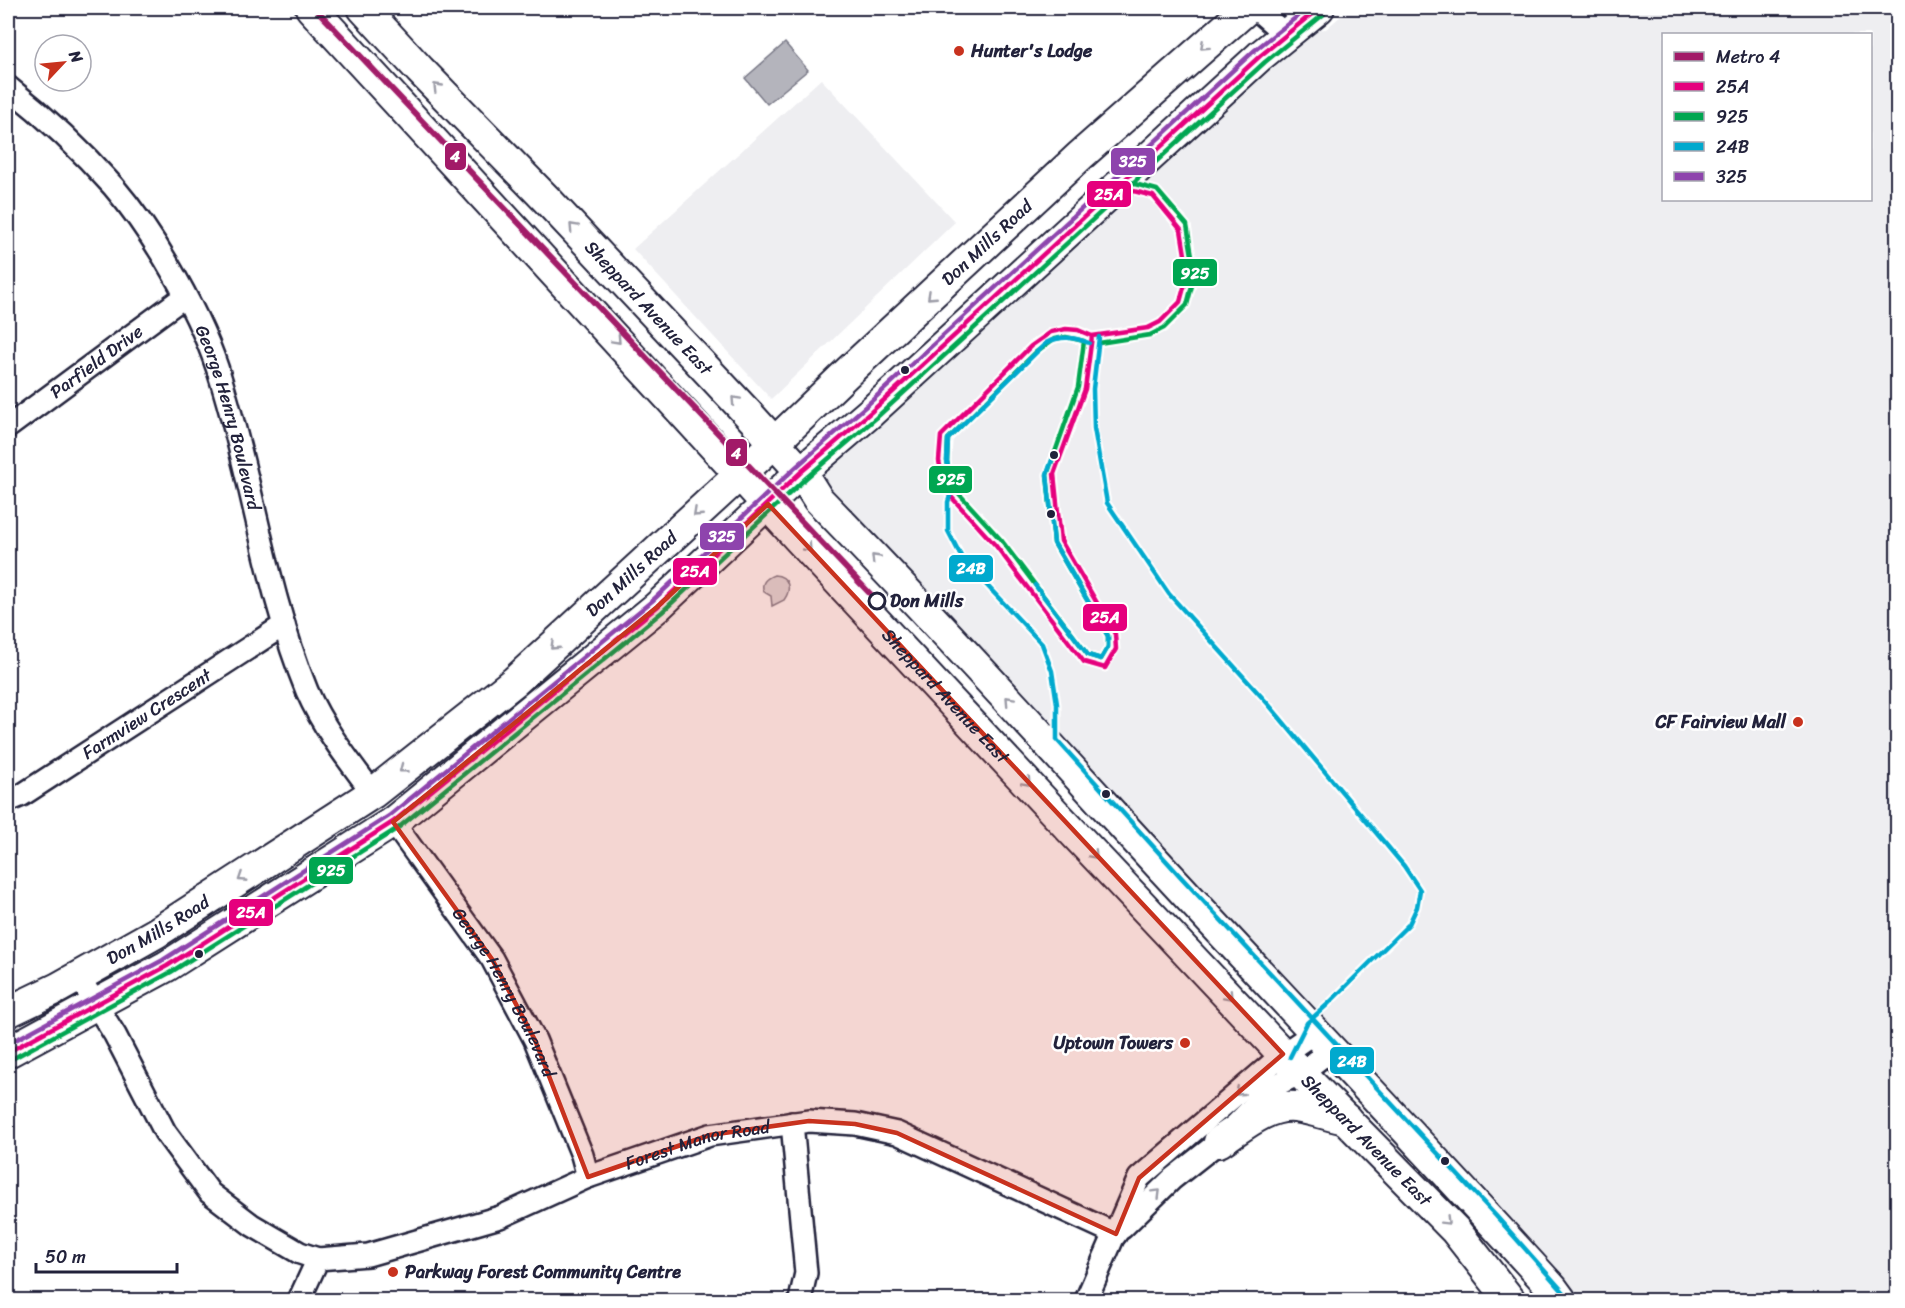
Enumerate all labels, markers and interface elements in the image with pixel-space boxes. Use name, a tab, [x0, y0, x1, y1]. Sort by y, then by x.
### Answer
north arrow	[33, 33, 93, 93]
legend	[1662, 33, 1872, 201]
place label: Hunter's Lodge	[970, 35, 1093, 67]
one-way arrow	[1200, 39, 1211, 50]
text: Metro 4	[1716, 41, 1780, 73]
text: N	[60, 44, 92, 69]
marker: Hunter's Lodge	[952, 44, 966, 58]
text: 25A	[1716, 71, 1749, 103]
one-way arrow	[433, 83, 444, 94]
text: 925	[1716, 101, 1748, 133]
text: 24B	[1716, 131, 1749, 163]
line badge: 4	[444, 142, 467, 171]
text: 4	[449, 142, 460, 171]
line badge: 325	[1110, 147, 1156, 176]
text: 325	[1118, 147, 1147, 176]
text: 325	[1716, 161, 1747, 193]
line badge: 25A	[1086, 180, 1132, 208]
text: 25A	[1093, 180, 1124, 209]
street label: Don Mills Road	[933, 190, 1041, 294]
one-way arrow	[569, 223, 580, 233]
street label: Sheppard Avenue East	[576, 233, 721, 384]
line badge: 925	[1172, 258, 1218, 287]
text: 925	[1181, 259, 1210, 288]
one-way arrow	[927, 289, 937, 300]
street label: Parfield Drive	[43, 316, 150, 407]
street label: George Henry Boulevard	[186, 320, 270, 515]
one-way arrow	[610, 334, 621, 344]
unlabelled marker	[899, 364, 911, 376]
one-way arrow	[731, 396, 742, 406]
line badge: 4	[725, 438, 748, 467]
text: 4	[730, 439, 741, 468]
unlabelled marker	[1048, 449, 1060, 461]
line badge: 925	[928, 465, 973, 494]
text: 925	[937, 465, 966, 494]
one-way arrow	[693, 506, 704, 517]
unlabelled marker	[1045, 508, 1057, 520]
street label: Don Mills Road	[578, 522, 686, 625]
line badge: 325	[699, 522, 745, 551]
text: 325	[707, 522, 736, 551]
one-way arrow	[800, 540, 811, 551]
one-way arrow	[872, 554, 883, 565]
line badge: 24B	[948, 554, 994, 583]
text: 24B	[955, 554, 987, 583]
line badge: 25A	[672, 557, 718, 586]
text: 25A	[679, 557, 710, 586]
place label: Don Mills	[890, 585, 964, 617]
marker: Don Mills	[868, 592, 886, 610]
line badge: 25A	[1082, 603, 1128, 632]
text: 25A	[1089, 603, 1120, 632]
street label: Sheppard Avenue East	[874, 621, 1018, 772]
one-way arrow	[550, 638, 561, 649]
street label: Farmview Crescent	[75, 659, 219, 768]
one-way arrow	[1005, 696, 1016, 706]
place label: CF Fairview Mall	[1654, 706, 1787, 738]
marker: CF Fairview Mall	[1791, 715, 1805, 729]
one-way arrow	[399, 762, 410, 773]
one-way arrow	[1019, 775, 1030, 786]
unlabelled marker	[1100, 788, 1112, 800]
one-way arrow	[1087, 847, 1098, 858]
line badge: 925	[308, 856, 354, 885]
text: 925	[317, 856, 346, 885]
one-way arrow	[237, 871, 248, 882]
street label: Don Mills Road	[100, 886, 217, 974]
line badge: 25A	[228, 898, 274, 927]
text: 25A	[235, 898, 266, 927]
street label: George Henry Boulevard	[443, 900, 565, 1084]
unlabelled marker	[193, 948, 205, 960]
one-way arrow	[1221, 989, 1232, 1000]
place label: Uptown Towers	[1053, 1027, 1174, 1059]
marker: Uptown Towers	[1178, 1036, 1192, 1050]
line badge: 24B	[1329, 1046, 1375, 1075]
text: 24B	[1336, 1047, 1368, 1076]
street label: Sheppard Avenue East	[1293, 1066, 1440, 1215]
one-way arrow	[1235, 1085, 1246, 1096]
street label: Forest Manor Road	[621, 1111, 773, 1179]
unlabelled marker	[1439, 1155, 1451, 1167]
one-way arrow	[1150, 1190, 1161, 1201]
one-way arrow	[1439, 1214, 1450, 1224]
scale bar	[36, 1236, 177, 1274]
text: 50 m	[45, 1241, 86, 1273]
place label: Parkway Forest Community Centre	[405, 1256, 681, 1288]
marker: Parkway Forest Community Centre	[386, 1265, 400, 1279]

